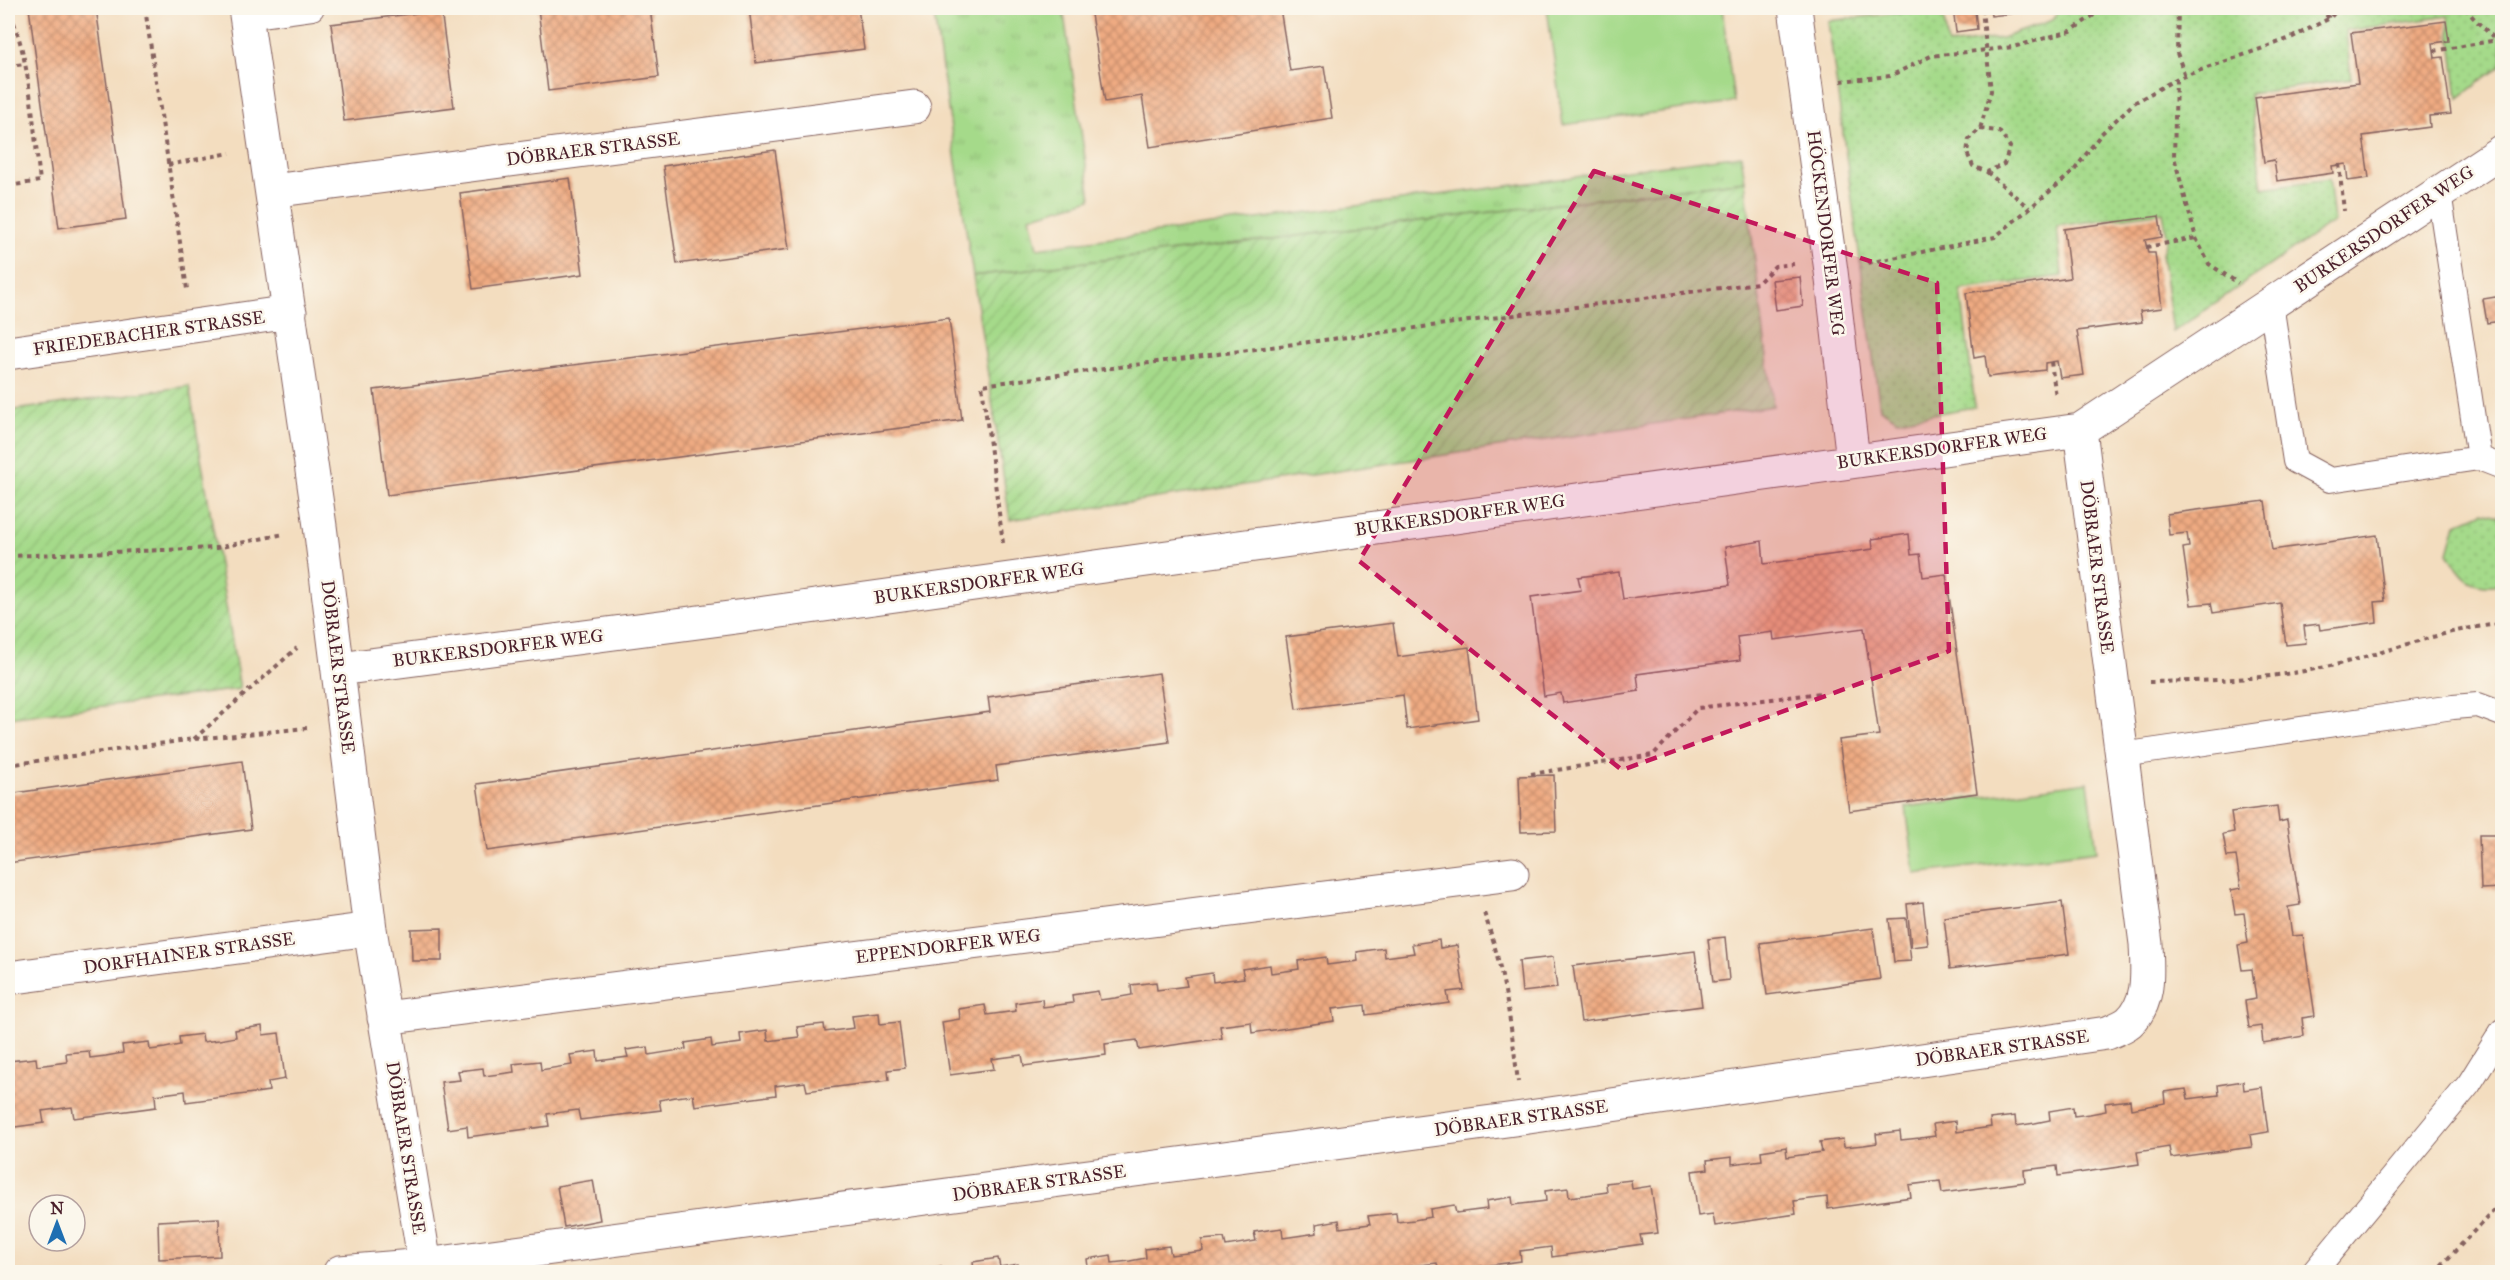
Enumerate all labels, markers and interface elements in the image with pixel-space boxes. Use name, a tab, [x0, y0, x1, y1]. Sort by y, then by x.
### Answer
street label: DÖBRAER STRASSE	[505, 126, 681, 171]
street label: HÖCKENDORFER WEG	[1802, 129, 1851, 337]
street label: BURKERSDORFER WEG	[2290, 161, 2478, 297]
street label: FRIEDEBACHER STRASSE	[32, 306, 266, 360]
street label: BURKERSDORFER WEG	[1835, 422, 2049, 474]
street label: DÖBRAER STRASSE	[2075, 479, 2120, 655]
street label: BURKERSDORFER WEG	[1353, 489, 1567, 541]
street label: BURKERSDORFER WEG	[872, 557, 1086, 609]
street label: DÖBRAER STRASSE	[316, 579, 361, 755]
street label: BURKERSDORFER WEG	[391, 624, 605, 672]
street label: EPPENDORFER WEG	[854, 924, 1042, 968]
street label: DORFHAINER STRASSE	[82, 927, 296, 979]
street label: DÖBRAER STRASSE	[1914, 1024, 2090, 1071]
street label: DÖBRAER STRASSE	[381, 1060, 432, 1236]
street label: DÖBRAER STRASSE	[1433, 1094, 1609, 1141]
street label: DÖBRAER STRASSE	[951, 1159, 1127, 1206]
north arrow	[27, 1193, 87, 1253]
text: N	[50, 1199, 64, 1218]

